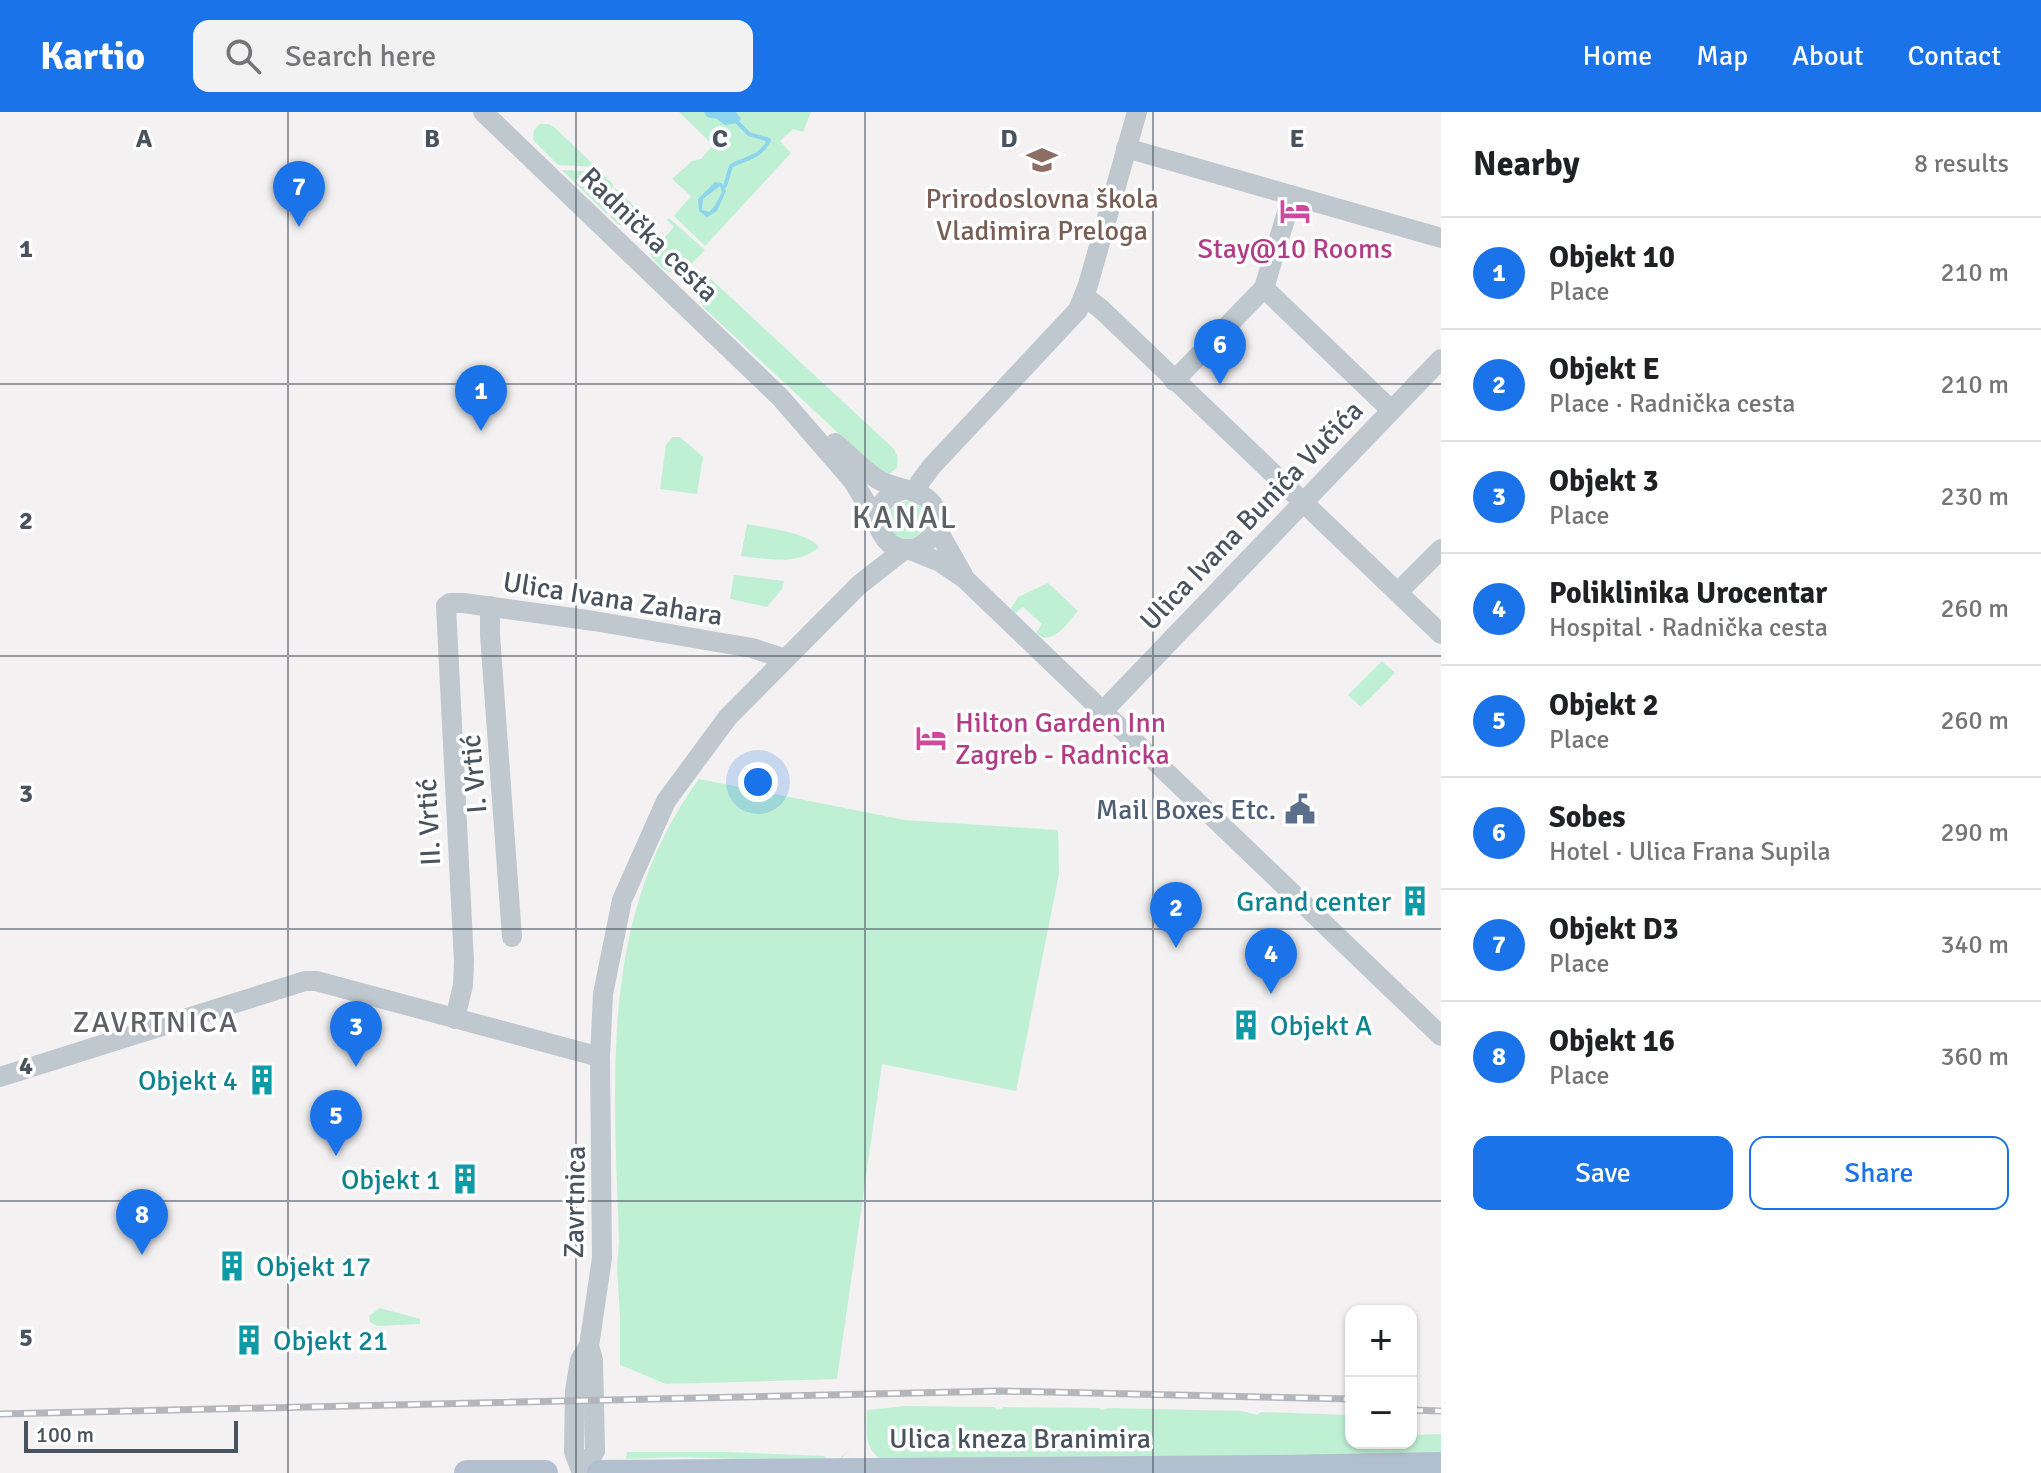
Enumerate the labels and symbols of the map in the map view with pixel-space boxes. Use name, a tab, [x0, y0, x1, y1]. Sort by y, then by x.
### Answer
text: A	[136, 123, 153, 155]
text: B	[424, 123, 440, 155]
text: C	[712, 123, 728, 155]
text: D	[1000, 123, 1018, 155]
text: E	[1290, 123, 1304, 155]
school or university icon: Prirodoslovna škola Vladimira Preloga	[1025, 143, 1059, 177]
street label: Radnička cesta	[573, 160, 726, 309]
pin: 7	[273, 161, 325, 227]
place label: Prirodoslovna škola Vladimira Preloga	[925, 182, 1159, 248]
hotel icon: Stay@10 Rooms	[1278, 194, 1312, 228]
place label: Stay@10 Rooms	[1198, 232, 1392, 266]
text: 1	[19, 233, 33, 265]
pin: 6	[1194, 319, 1246, 385]
pin: 1	[455, 365, 507, 431]
street label: Ulica Ivana Bunića Vučića	[1133, 394, 1370, 638]
district label: KANAL	[852, 498, 958, 537]
text: 2	[19, 505, 33, 537]
street label: Ulica Ivana Zahara	[501, 565, 725, 633]
place label: Hilton Garden Inn Zagreb - Radnicka	[955, 706, 1170, 772]
hotel icon: Hilton Garden Inn Zagreb - Radnicka	[914, 721, 948, 755]
street label: I. Vrtić	[454, 733, 494, 815]
your location	[738, 762, 778, 802]
text: 3	[19, 778, 33, 810]
street label: II. Vrtić	[410, 778, 448, 866]
public building icon: Mail Boxes Etc.	[1283, 792, 1317, 826]
place label: Mail Boxes Etc.	[1096, 793, 1276, 827]
pin: 2	[1150, 882, 1202, 948]
building icon: Grand center	[1398, 884, 1432, 918]
place label: Grand center	[1236, 885, 1392, 919]
pin: 4	[1245, 928, 1297, 994]
pin: 3	[330, 1001, 382, 1067]
district label: ZAVRTNICA	[73, 1004, 239, 1041]
building icon: Objekt A	[1229, 1008, 1263, 1042]
place label: Objekt A	[1270, 1009, 1372, 1043]
text: 4	[19, 1050, 33, 1082]
building icon: Objekt 4	[245, 1063, 279, 1097]
place label: Objekt 4	[138, 1064, 238, 1098]
pin: 5	[310, 1090, 362, 1156]
street label: Zavrtnica	[557, 1145, 593, 1259]
building icon: Objekt 1	[448, 1162, 482, 1196]
place label: Objekt 1	[341, 1163, 441, 1197]
pin: 8	[116, 1189, 168, 1255]
building icon: Objekt 17	[215, 1249, 249, 1283]
place label: Objekt 17	[256, 1250, 371, 1284]
text: 5	[19, 1322, 33, 1354]
building icon: Objekt 21	[232, 1323, 266, 1357]
place label: Objekt 21	[273, 1324, 388, 1358]
scale bar	[24, 1417, 238, 1453]
street label: Ulica kneza Branimira	[889, 1422, 1151, 1456]

